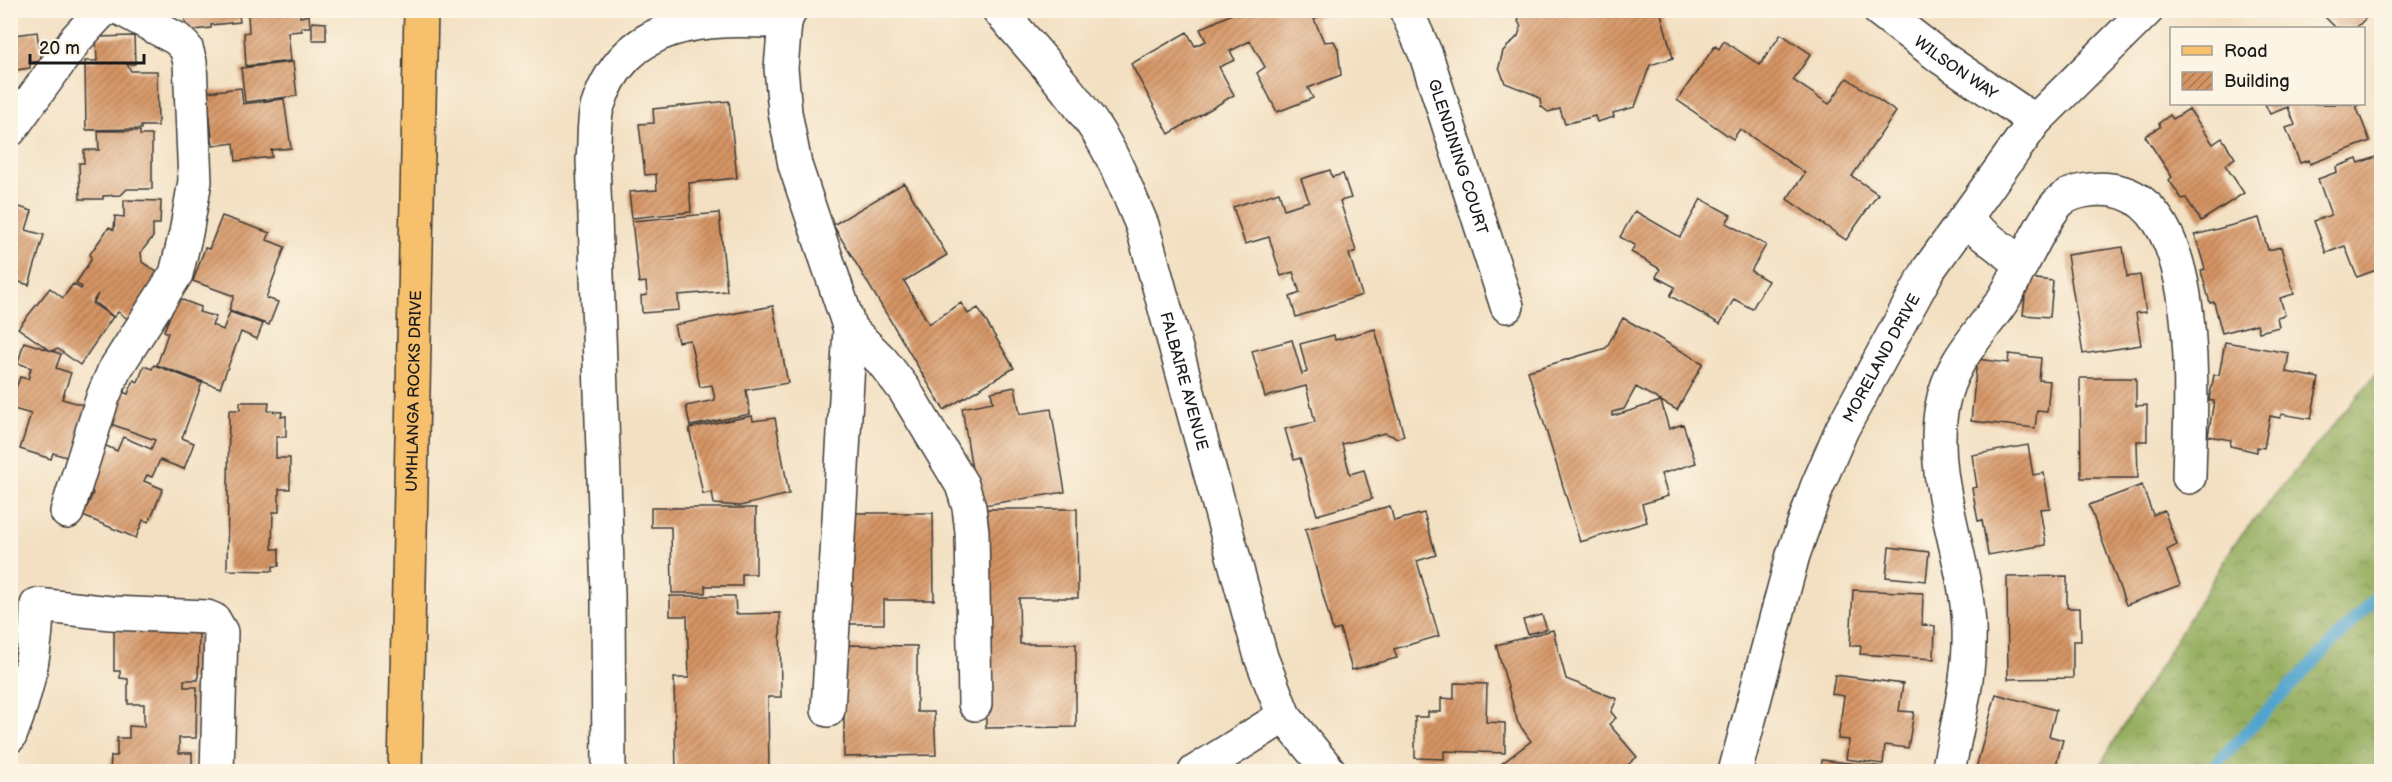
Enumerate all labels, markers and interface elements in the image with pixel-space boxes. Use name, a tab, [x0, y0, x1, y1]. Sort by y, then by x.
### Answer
scale bar	[30, 27, 144, 65]
legend	[2170, 27, 2365, 105]
street label: WILSON WAY	[1910, 32, 2001, 104]
text: 20 m	[39, 38, 80, 59]
text: Road	[2224, 41, 2268, 62]
text: Building	[2224, 71, 2290, 92]
street label: GLENDINING COURT	[1423, 77, 1491, 238]
street label: UMHLANGA ROCKS DRIVE	[403, 290, 426, 492]
street label: MORELAND DRIVE	[1839, 291, 1925, 426]
street label: FALBAIRE AVENUE	[1155, 310, 1212, 453]

